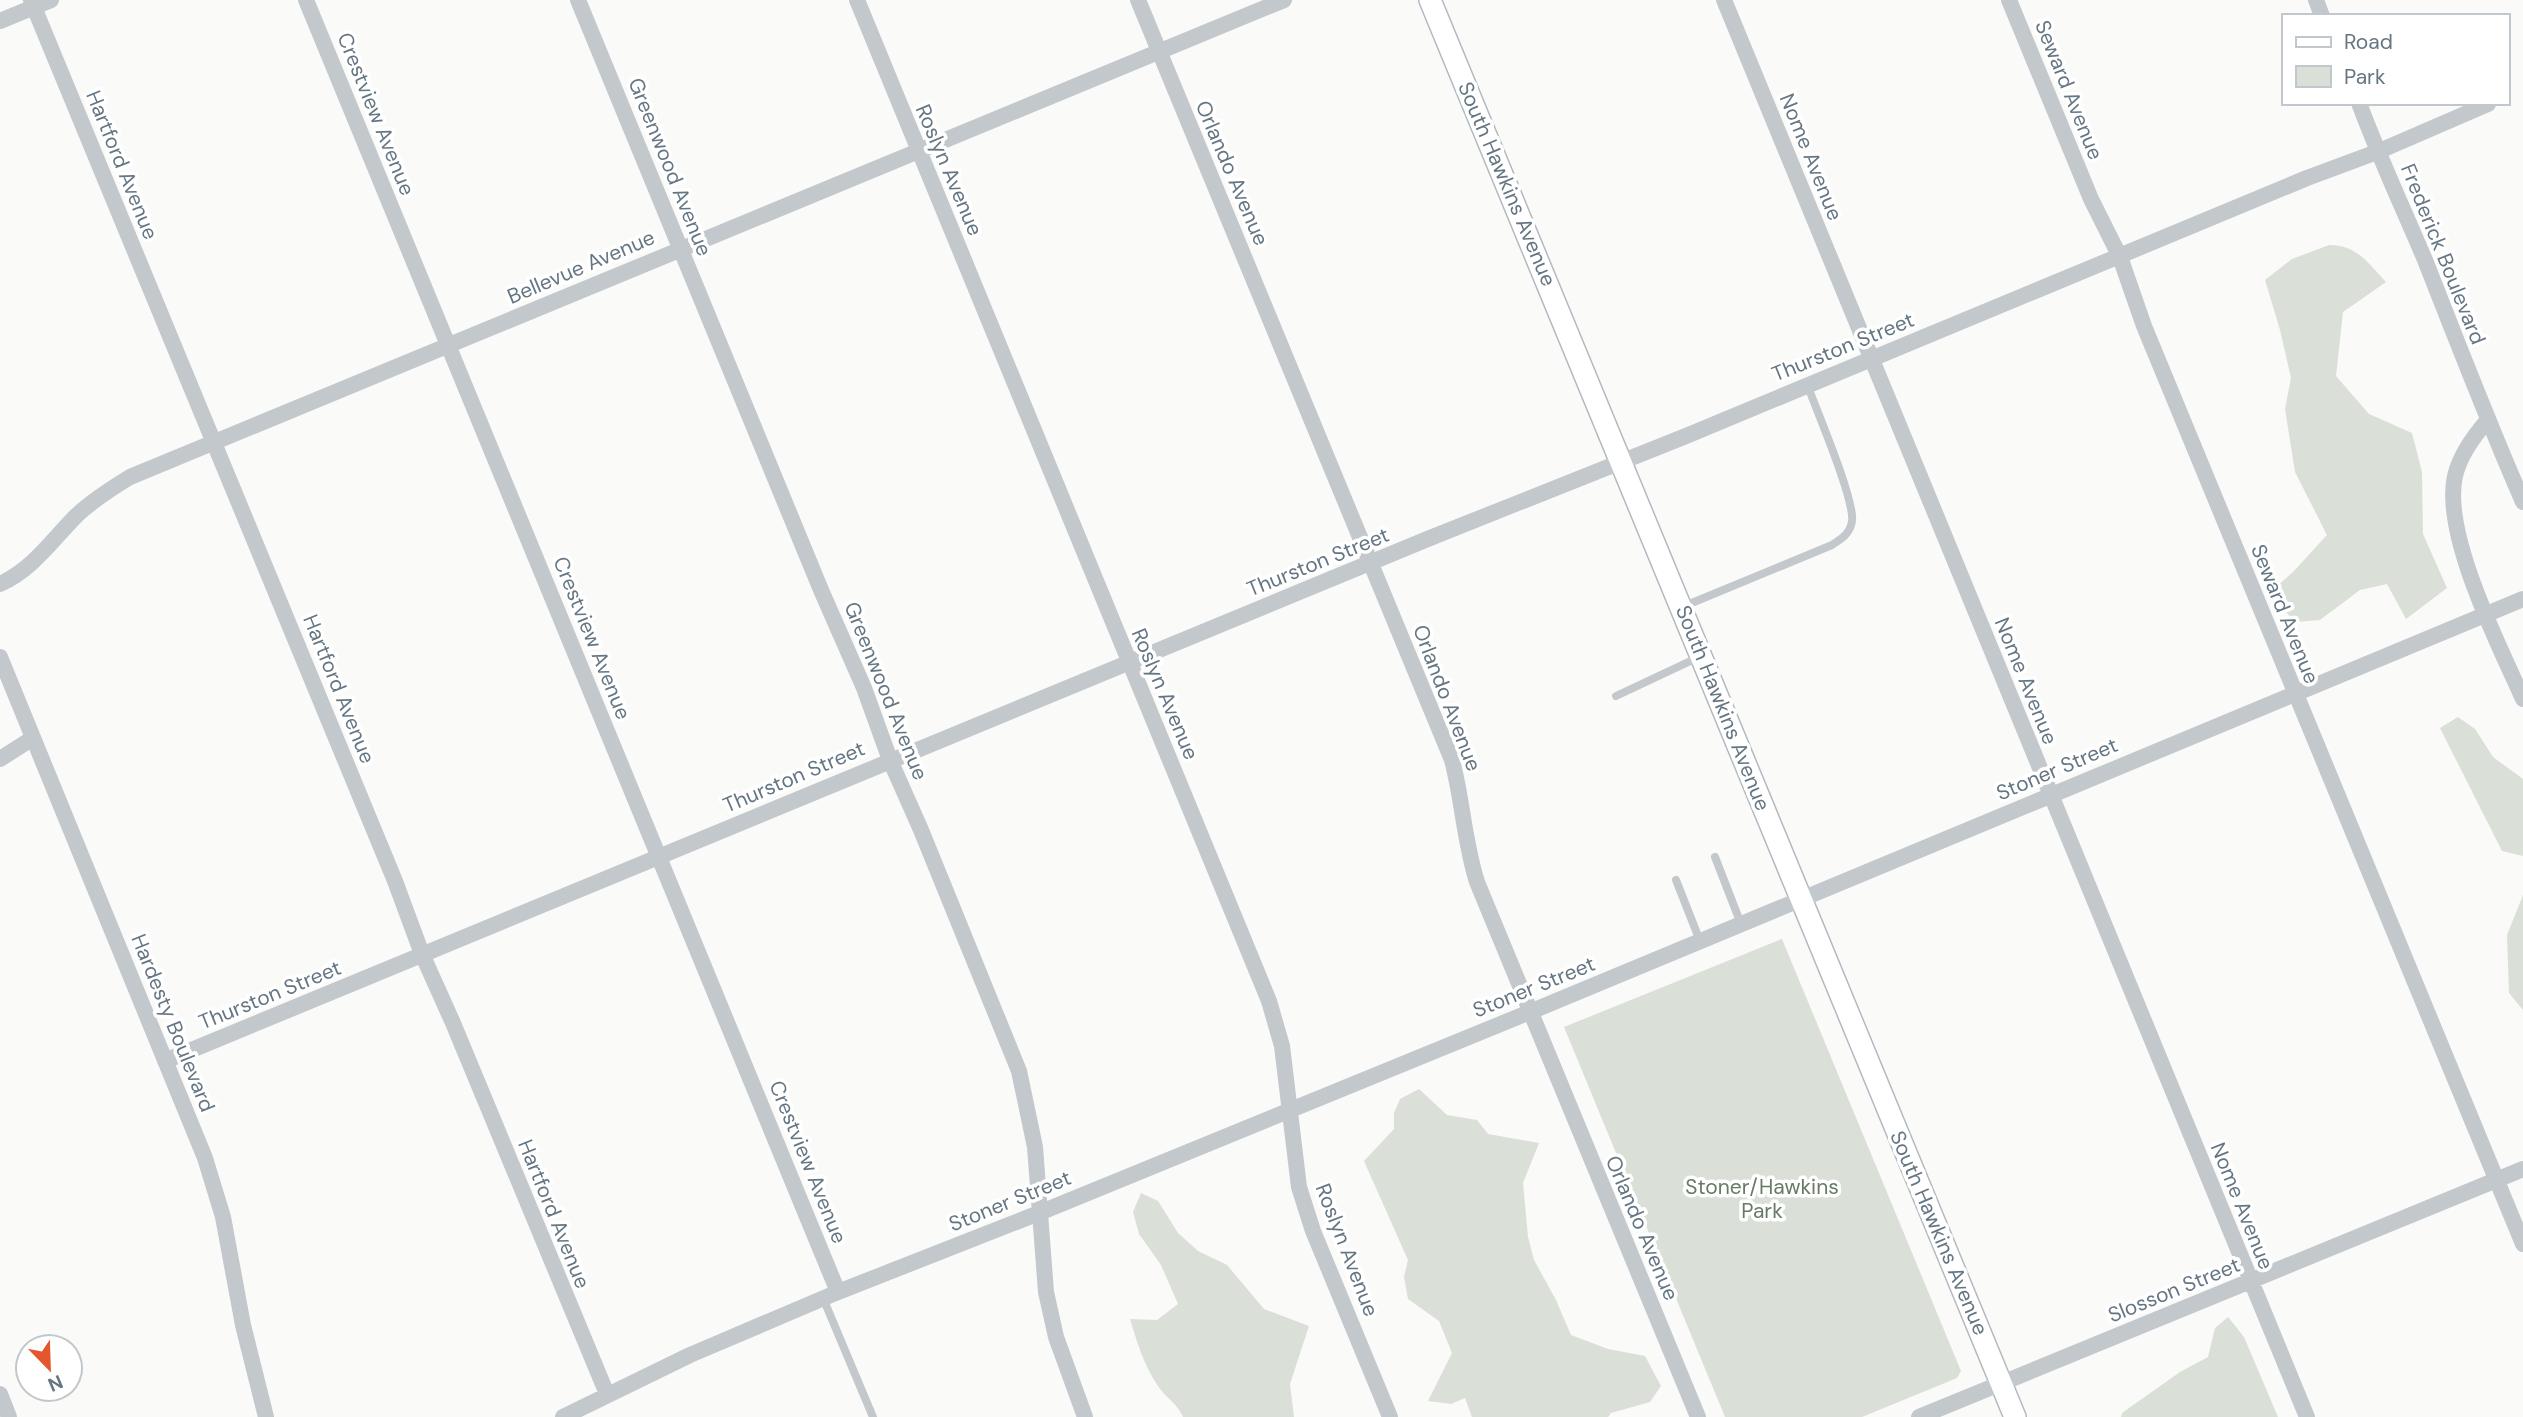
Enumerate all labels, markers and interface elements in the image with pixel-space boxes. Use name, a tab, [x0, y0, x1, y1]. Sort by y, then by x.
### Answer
legend	[2282, 14, 2509, 105]
street label: Seward Avenue	[2028, 16, 2110, 164]
street label: Crestview Avenue	[331, 28, 421, 200]
text: Road	[2344, 28, 2393, 56]
text: Park	[2344, 63, 2386, 91]
street label: Greenwood Avenue	[621, 74, 719, 260]
street label: South Hawkins Avenue	[1451, 78, 1563, 290]
street label: Hartford Avenue	[79, 86, 165, 244]
street label: Nome Avenue	[1773, 89, 1849, 225]
street label: Orlando Avenue	[1189, 96, 1275, 250]
street label: Roslyn Avenue	[909, 100, 989, 240]
street label: Frederick Boulevard	[2394, 160, 2492, 348]
street label: Bellevue Avenue	[503, 223, 659, 311]
street label: Thurston Street	[1768, 306, 1918, 388]
street label: Thurston Street	[1243, 521, 1393, 603]
street label: Seward Avenue	[2244, 540, 2326, 688]
street label: Crestview Avenue	[547, 552, 637, 724]
street label: Greenwood Avenue	[837, 598, 935, 784]
street label: South Hawkins Avenue	[1669, 601, 1777, 815]
street label: Hartford Avenue	[296, 610, 382, 768]
street label: Nome Avenue	[1988, 613, 2064, 749]
street label: Orlando Avenue	[1406, 621, 1488, 775]
street label: Roslyn Avenue	[1125, 624, 1205, 764]
street label: Stoner Street	[1992, 731, 2122, 807]
street label: Thurston Street	[719, 735, 869, 819]
street label: Hardesty Boulevard	[125, 930, 221, 1116]
street label: Stoner Street	[1469, 950, 1599, 1024]
street label: Thurston Street	[195, 954, 345, 1036]
street label: Crestview Avenue	[763, 1076, 853, 1248]
street label: South Hawkins Avenue	[1883, 1127, 1995, 1339]
street label: Hartford Avenue	[511, 1135, 597, 1293]
street label: Nome Avenue	[2204, 1138, 2280, 1274]
street label: Orlando Avenue	[1599, 1151, 1685, 1305]
street label: Stoner Street	[945, 1164, 1075, 1238]
park label: Stoner/Hawkins Park	[1685, 1173, 1839, 1225]
street label: Roslyn Avenue	[1309, 1180, 1385, 1321]
street label: Slosson Street	[2104, 1251, 2244, 1329]
north arrow	[14, 1333, 84, 1403]
text: N	[44, 1369, 67, 1397]

